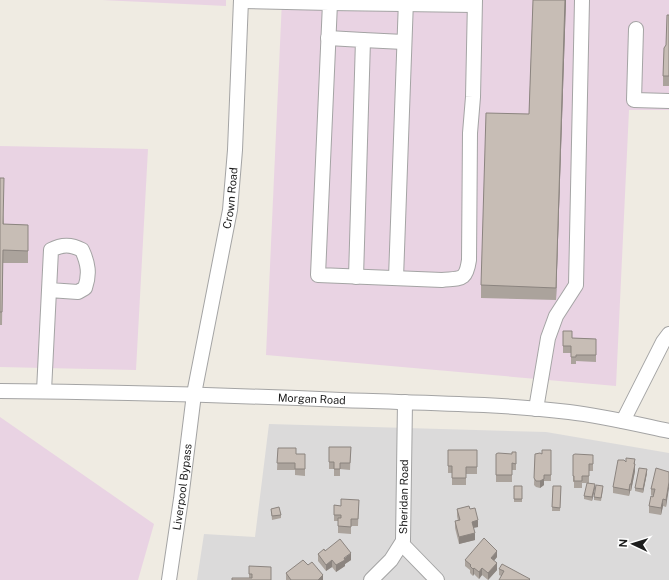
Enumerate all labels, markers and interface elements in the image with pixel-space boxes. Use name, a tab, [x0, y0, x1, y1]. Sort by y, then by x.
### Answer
street label: Crown Road	[220, 167, 240, 230]
street label: Morgan Road	[278, 391, 346, 406]
street label: Liverpool Bypass	[170, 443, 194, 531]
street label: Sheridan Road	[397, 459, 410, 534]
north arrow	[613, 524, 653, 564]
text: N	[617, 539, 629, 548]

